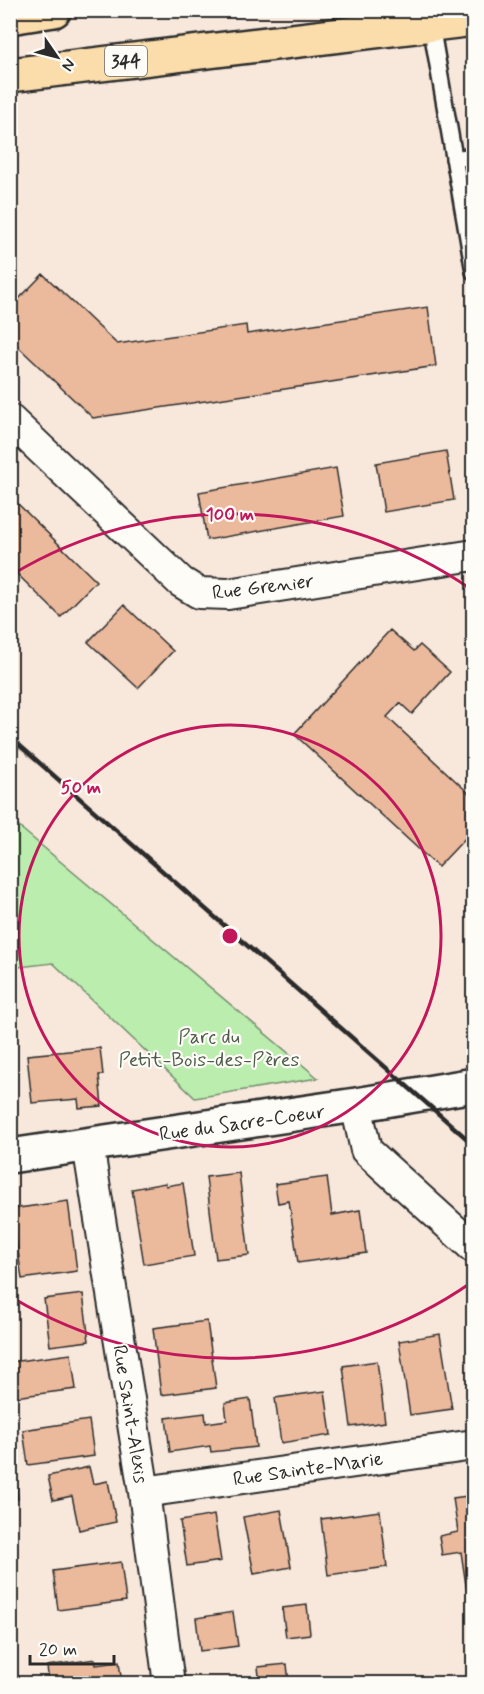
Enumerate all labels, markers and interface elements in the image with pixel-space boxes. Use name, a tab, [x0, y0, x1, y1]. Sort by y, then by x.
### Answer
north arrow	[27, 27, 87, 87]
road number: 344	[105, 46, 147, 76]
text: N	[56, 54, 80, 75]
text: 100 m	[206, 503, 254, 527]
street label: Rue Grenier	[211, 568, 316, 607]
text: 50 m	[61, 776, 101, 800]
centre of rings	[220, 926, 240, 946]
park label: Parc du Petit-Bois-des-Pères	[118, 1024, 300, 1074]
street label: Rue du Sacre-Coeur	[158, 1098, 327, 1148]
street label: Rue Saint-Alexis	[105, 1343, 154, 1486]
street label: Rue Sainte-Marie	[231, 1446, 385, 1493]
scale bar	[30, 1628, 114, 1666]
text: 20 m	[39, 1638, 77, 1662]

